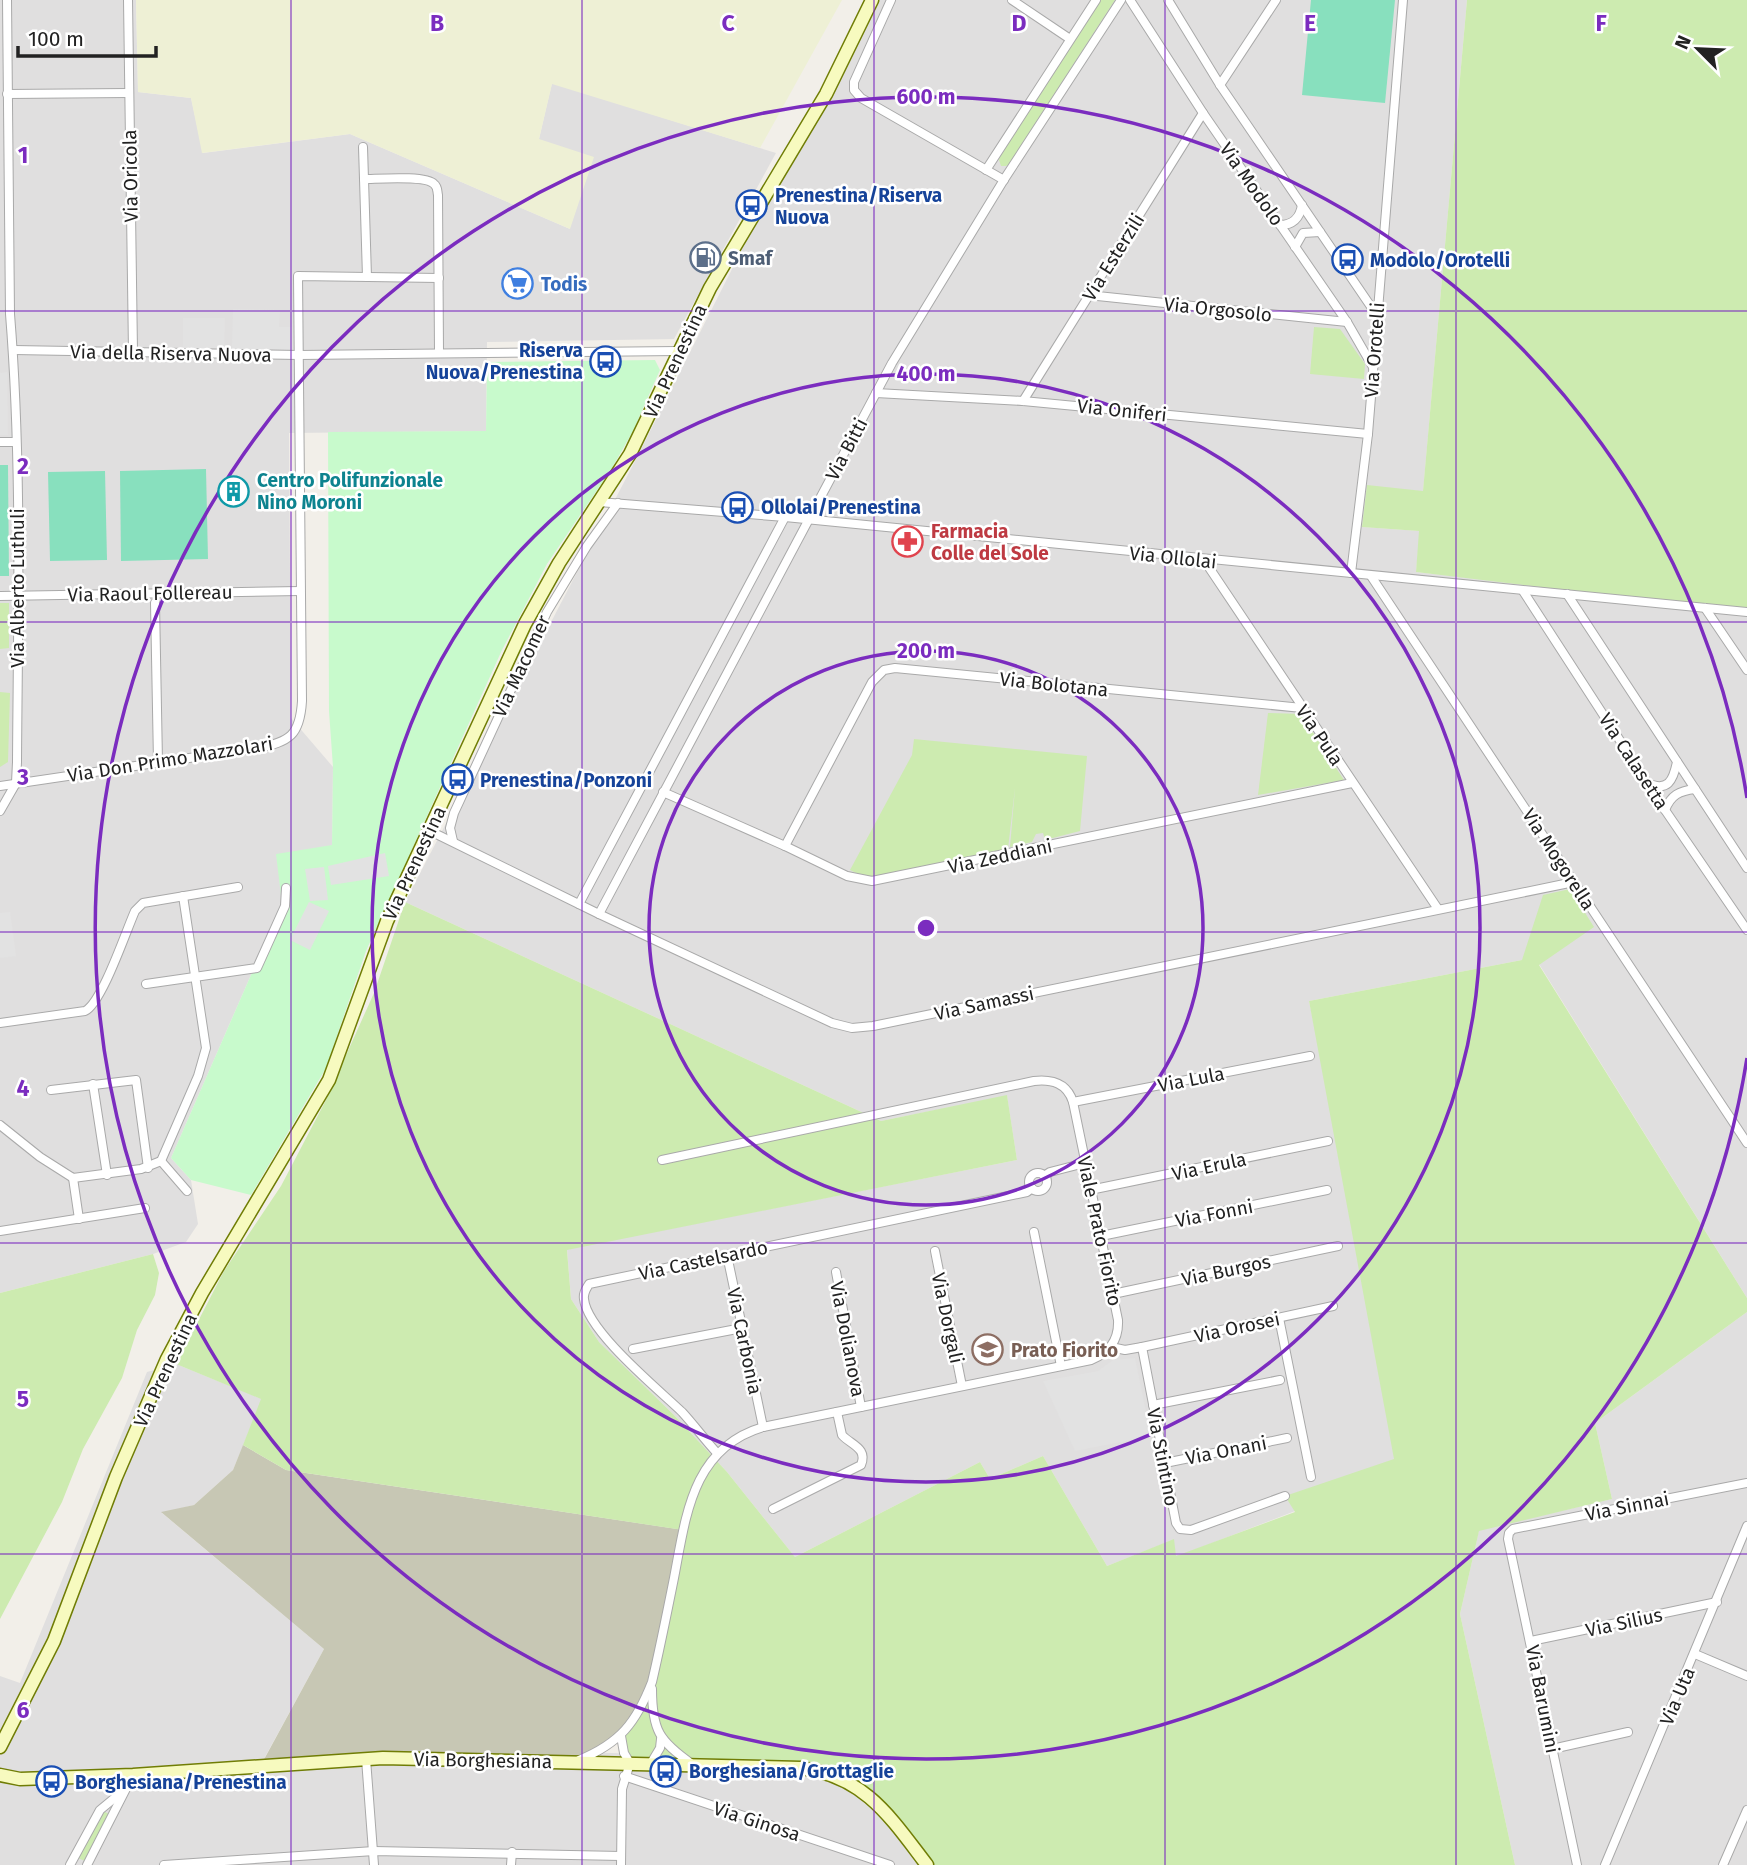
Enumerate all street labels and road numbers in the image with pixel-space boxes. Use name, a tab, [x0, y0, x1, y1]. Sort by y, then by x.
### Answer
street label: Via Oricola	[118, 129, 143, 223]
street label: Via Modolo	[1215, 138, 1289, 230]
street label: Via Esterzili	[1077, 209, 1149, 305]
street label: Via Orgosolo	[1163, 292, 1273, 327]
street label: Via Prenestina	[639, 301, 712, 422]
street label: Via Orotelli	[1360, 301, 1389, 399]
street label: Via della Riserva Nuova	[70, 340, 272, 367]
street label: Via Oniferi	[1076, 394, 1168, 427]
street label: Via Bitti	[820, 414, 872, 484]
street label: Via Alberto Luthuli	[6, 508, 29, 668]
street label: Via Ollolai	[1128, 541, 1218, 574]
street label: Via Raoul Follereau	[67, 581, 233, 606]
street label: Via Macomer	[488, 611, 555, 721]
street label: Via Bolotana	[999, 667, 1109, 702]
street label: Via Pula	[1291, 700, 1348, 770]
street label: Via Calasetta	[1594, 709, 1673, 814]
street label: Via Don Primo Mazzolari	[66, 732, 274, 787]
street label: Via Prenestina	[378, 803, 451, 924]
street label: Via Mogorella	[1517, 804, 1600, 914]
street label: Via Zeddiani	[946, 834, 1054, 879]
street label: Via Samassi	[932, 982, 1036, 1025]
street label: Via Lula	[1156, 1062, 1226, 1097]
street label: Via Erula	[1170, 1147, 1248, 1186]
street label: Viale Prato Fiorito	[1072, 1154, 1127, 1308]
street label: Via Fonni	[1173, 1195, 1255, 1232]
street label: Via Castelsardo	[636, 1236, 770, 1285]
street label: Via Burgos	[1179, 1250, 1273, 1291]
street label: Via Dorgali	[927, 1271, 968, 1366]
street label: Via Dolianova	[825, 1279, 870, 1399]
street label: Via Carbonia	[722, 1286, 767, 1397]
street label: Via Orosei	[1192, 1307, 1282, 1348]
street label: Via Prenestina	[129, 1310, 202, 1431]
street label: Via Stintino	[1142, 1406, 1183, 1508]
street label: Via Onani	[1183, 1431, 1269, 1470]
street label: Via Sinnai	[1583, 1487, 1671, 1526]
street label: Via Silius	[1584, 1603, 1665, 1642]
street label: Via Barumini	[1521, 1643, 1564, 1755]
street label: Via Uta	[1655, 1664, 1700, 1729]
street label: Via Borghesiana	[414, 1748, 552, 1773]
street label: Via Ginosa	[711, 1797, 803, 1846]

